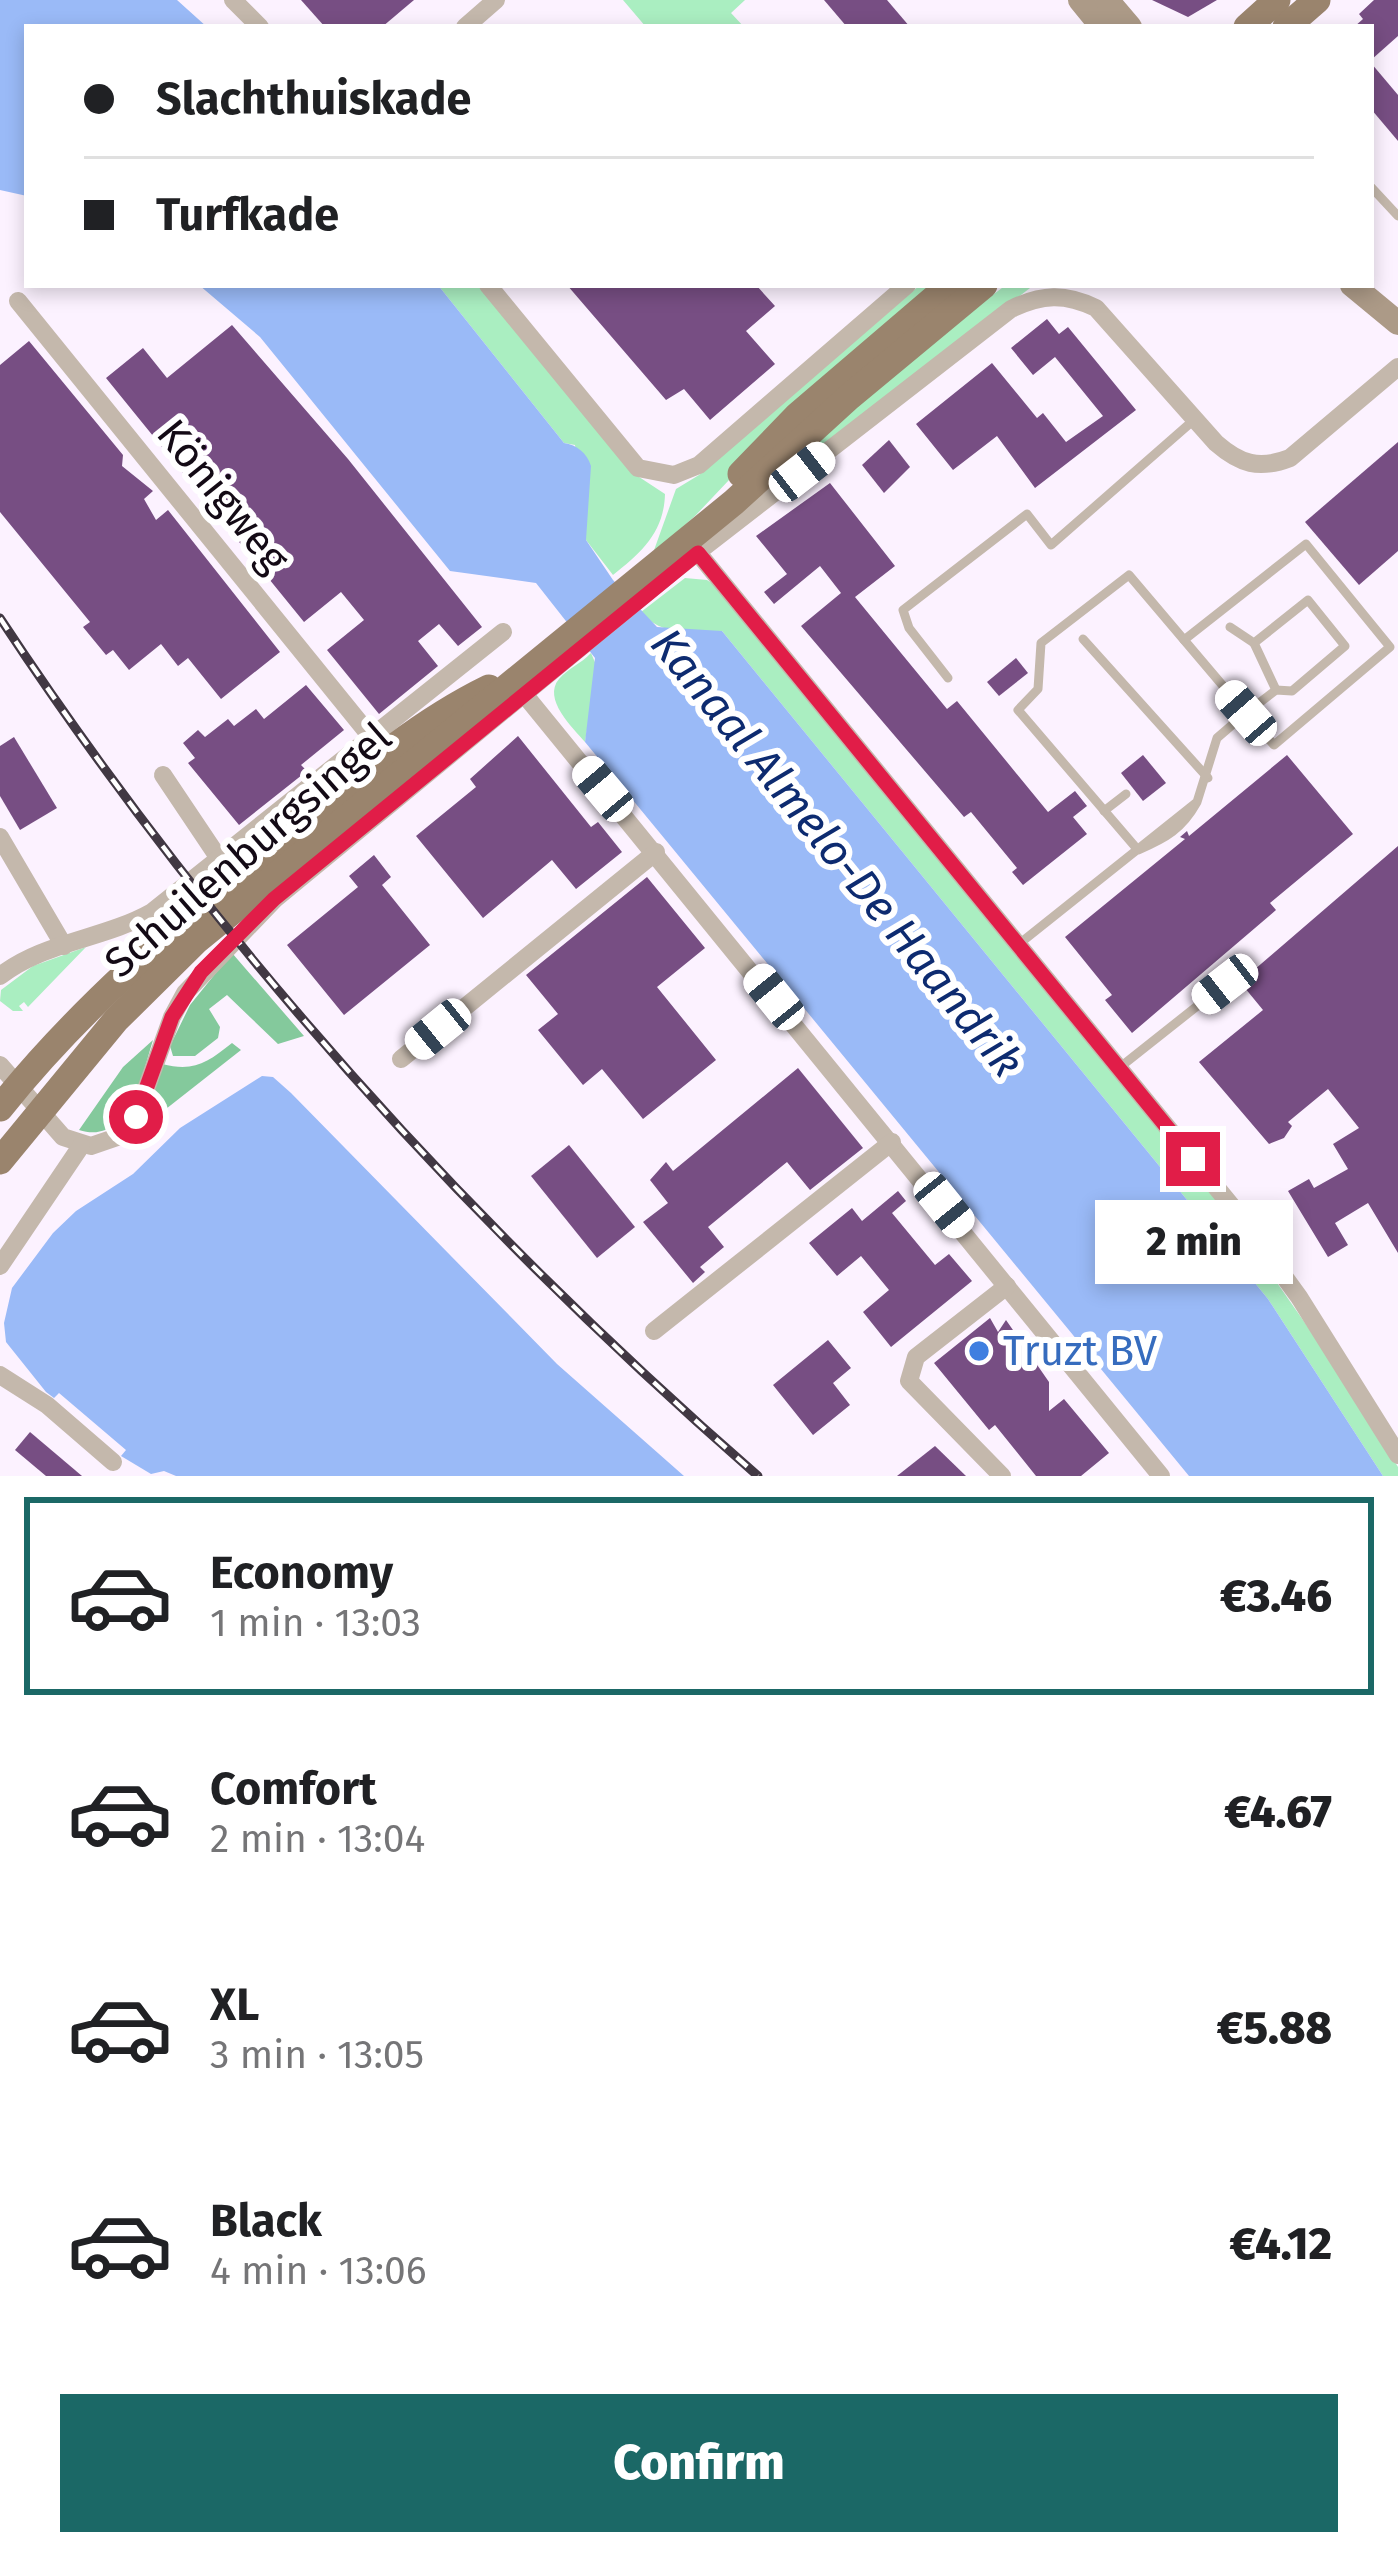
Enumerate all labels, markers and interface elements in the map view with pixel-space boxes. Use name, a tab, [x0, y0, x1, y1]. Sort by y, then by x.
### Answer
text: Slachthuiskade	[156, 72, 471, 126]
text: Turfkade	[156, 188, 339, 242]
street label: Königweg	[146, 410, 300, 583]
car	[763, 436, 841, 508]
water label: Kanaal Almelo-De Haandrik	[639, 618, 1035, 1088]
car	[1209, 674, 1283, 752]
street label: Schuilenburgsingel	[95, 712, 401, 988]
car	[566, 750, 640, 828]
car	[1186, 948, 1264, 1020]
car	[737, 958, 811, 1036]
car	[399, 992, 477, 1066]
route start	[109, 1090, 163, 1144]
route end	[1166, 1132, 1220, 1186]
car	[907, 1166, 981, 1244]
callout: 2 min	[1094, 1201, 1292, 1285]
text: 2 min	[1146, 1219, 1242, 1265]
place label: Truzt BV	[1003, 1326, 1158, 1376]
marker: Truzt BV	[966, 1338, 992, 1364]
icon: car	[66, 1542, 174, 1650]
text: Economy	[210, 1546, 393, 1600]
text: €3.46	[1220, 1569, 1332, 1623]
text: 1 min · 13:03	[210, 1600, 421, 1646]
icon: car	[66, 1758, 174, 1866]
text: Comfort	[210, 1762, 377, 1816]
text: €4.67	[1224, 1785, 1332, 1839]
text: 2 min · 13:04	[210, 1816, 425, 1862]
icon: car	[66, 1974, 174, 2082]
text: XL	[210, 1978, 259, 2032]
text: €5.88	[1217, 2001, 1332, 2055]
text: 3 min · 13:05	[210, 2032, 424, 2078]
icon: car	[66, 2190, 174, 2298]
text: Black	[210, 2194, 322, 2248]
text: €4.12	[1230, 2217, 1332, 2271]
text: 4 min · 13:06	[210, 2248, 427, 2294]
button: Confirm	[60, 2394, 1338, 2532]

